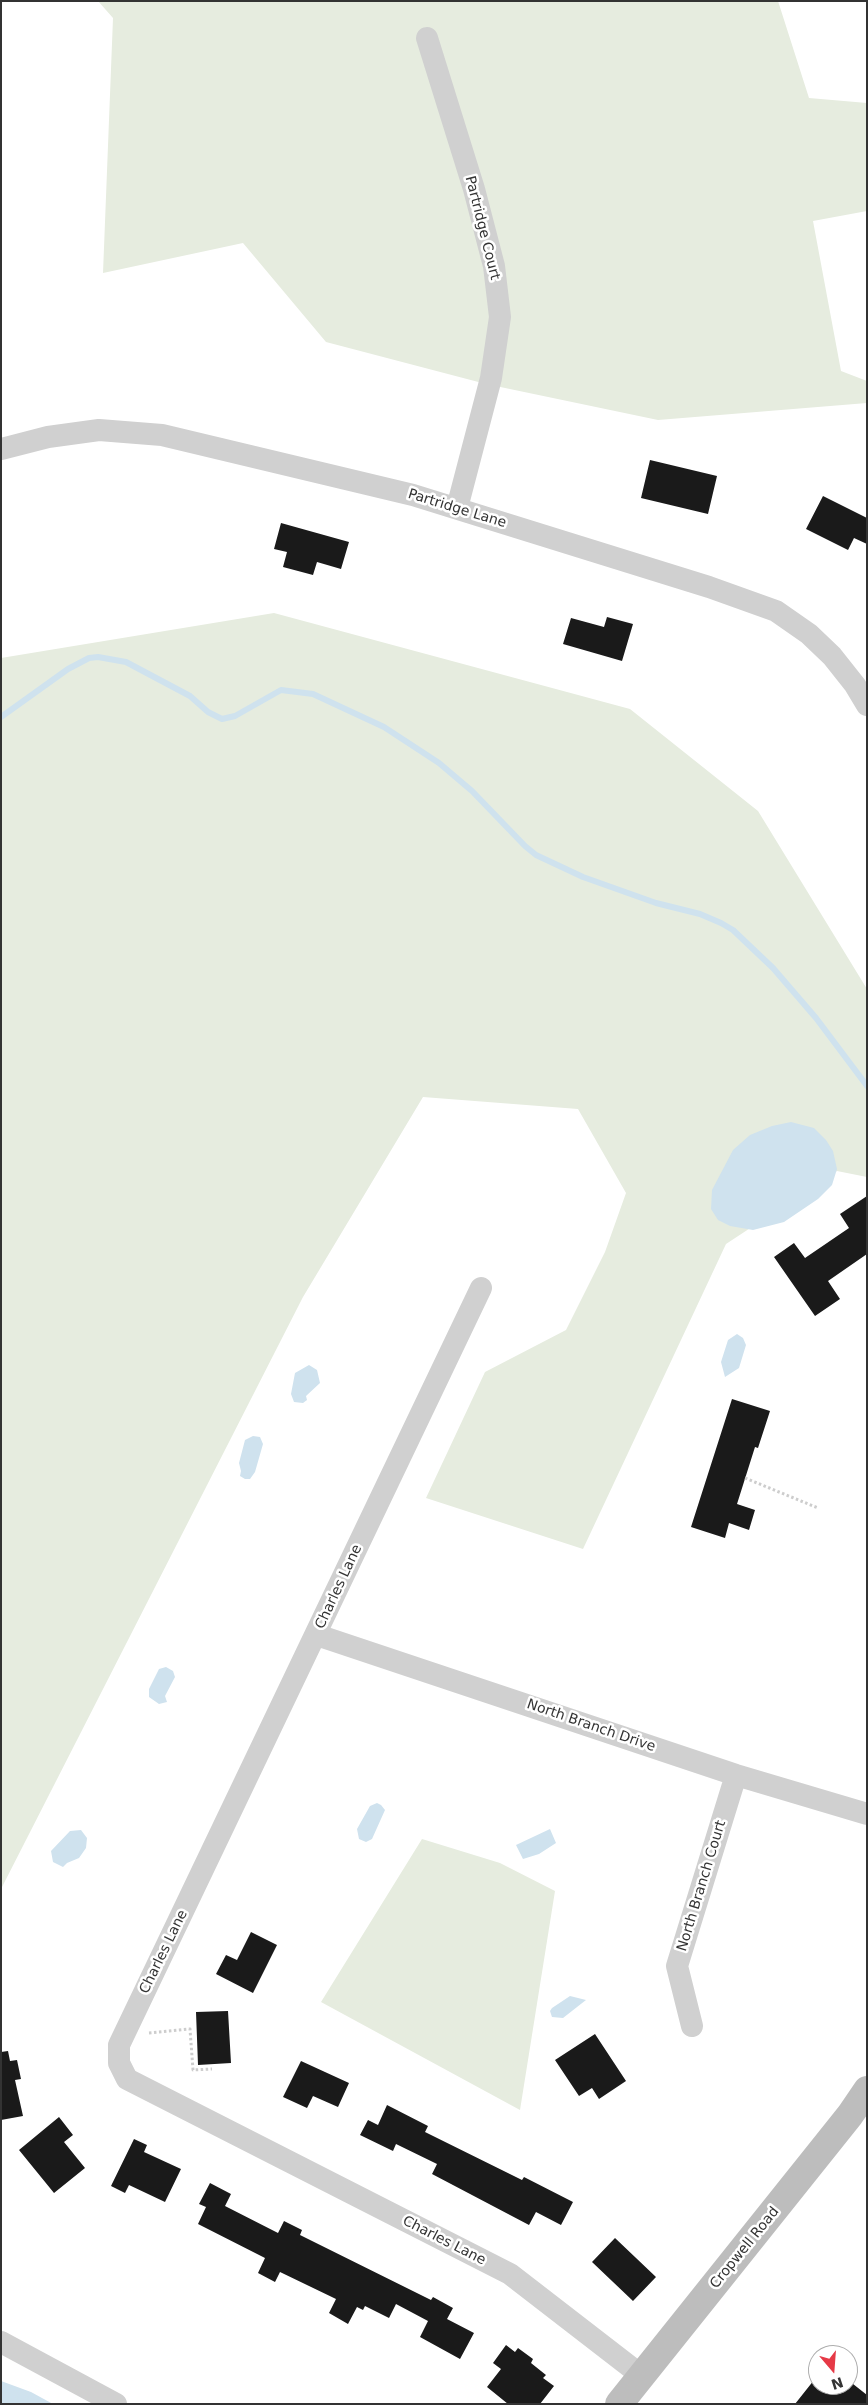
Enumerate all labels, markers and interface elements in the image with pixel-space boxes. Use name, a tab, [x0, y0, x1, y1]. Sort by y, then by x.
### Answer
street label: Partridge Court	[461, 174, 503, 282]
street label: Partridge Lane	[406, 486, 508, 532]
street label: Charles Lane	[312, 1542, 366, 1632]
street label: North Branch Drive	[525, 1696, 657, 1756]
street label: North Branch Court	[674, 1819, 730, 1953]
street label: Charles Lane	[136, 1907, 192, 1997]
street label: Cropwell Road	[707, 2204, 783, 2292]
street label: Charles Lane	[400, 2213, 488, 2269]
north arrow	[808, 2345, 858, 2395]
text: N	[829, 2374, 845, 2393]

